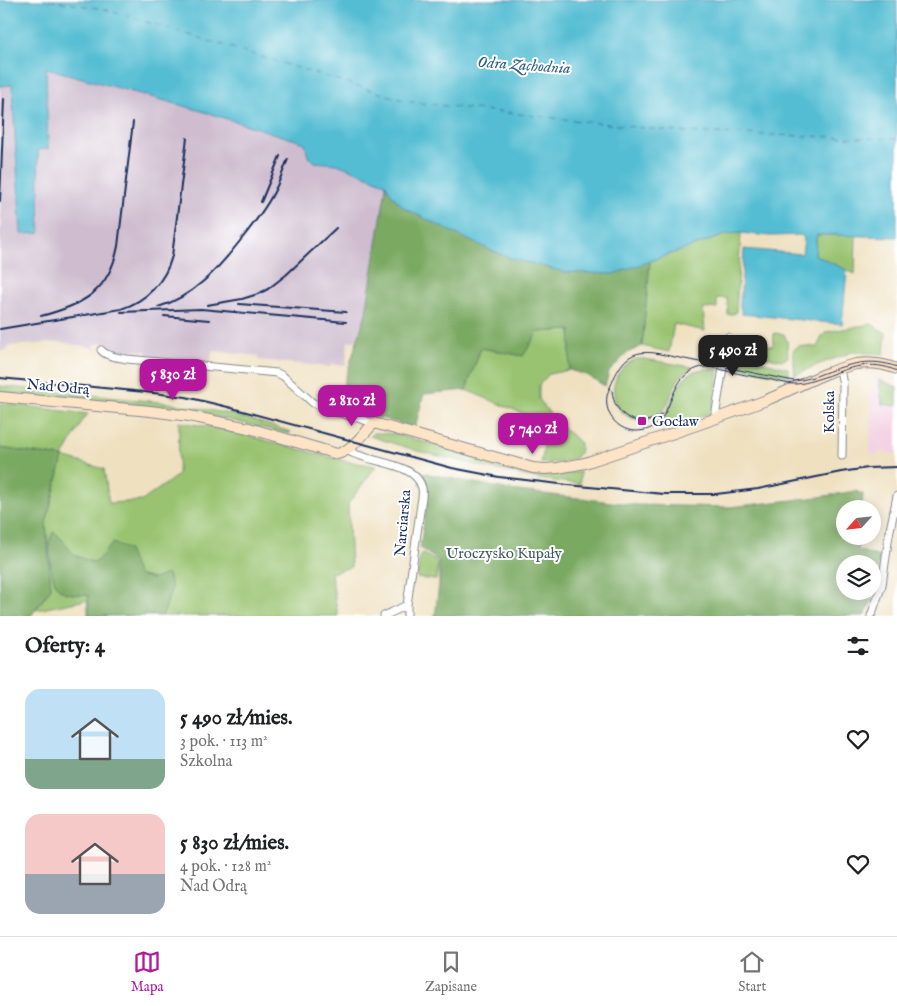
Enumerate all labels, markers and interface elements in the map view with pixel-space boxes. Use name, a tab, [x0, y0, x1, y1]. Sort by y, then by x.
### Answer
water label: Odra Zachodnia	[477, 53, 571, 79]
pin: 5 490 zł	[681, 334, 785, 377]
text: 5 490 zł	[709, 341, 757, 361]
pin: 5 830 zł	[121, 358, 225, 401]
text: 5 830 zł	[151, 365, 195, 385]
street label: Nad Odrą	[26, 375, 92, 399]
pin: 2 810 zł	[300, 384, 404, 427]
street label: Kolska	[820, 390, 839, 433]
text: 2 810 zł	[329, 391, 375, 411]
pin: 5 740 zł	[481, 412, 585, 455]
place label: Gocław	[652, 412, 700, 431]
marker: Gocław	[636, 415, 648, 427]
text: 5 740 zł	[509, 419, 557, 439]
street label: Narciarska	[391, 488, 415, 557]
north arrow	[836, 500, 881, 545]
map controls	[836, 500, 881, 600]
park label: Uroczysko Kupały	[446, 544, 563, 563]
button: layers	[836, 555, 881, 600]
icon: filters	[844, 632, 872, 660]
text: Oferty: 4	[25, 633, 105, 660]
text: 5 490 zł/mies.	[180, 705, 292, 732]
icon: home	[65, 709, 125, 769]
icon: heart	[844, 725, 872, 753]
text: 3 pok. · 113 m²	[180, 732, 268, 752]
text: Szkolna	[180, 752, 232, 772]
text: 5 830 zł/mies.	[180, 830, 289, 857]
icon: home	[65, 834, 125, 894]
icon: heart	[844, 850, 872, 878]
text: 4 pok. · 128 m²	[180, 857, 271, 877]
text: Nad Odrą	[180, 877, 247, 897]
tab: Mapa	[131, 948, 164, 996]
tab: Zapisane	[425, 948, 477, 996]
tab: Start	[738, 948, 766, 996]

